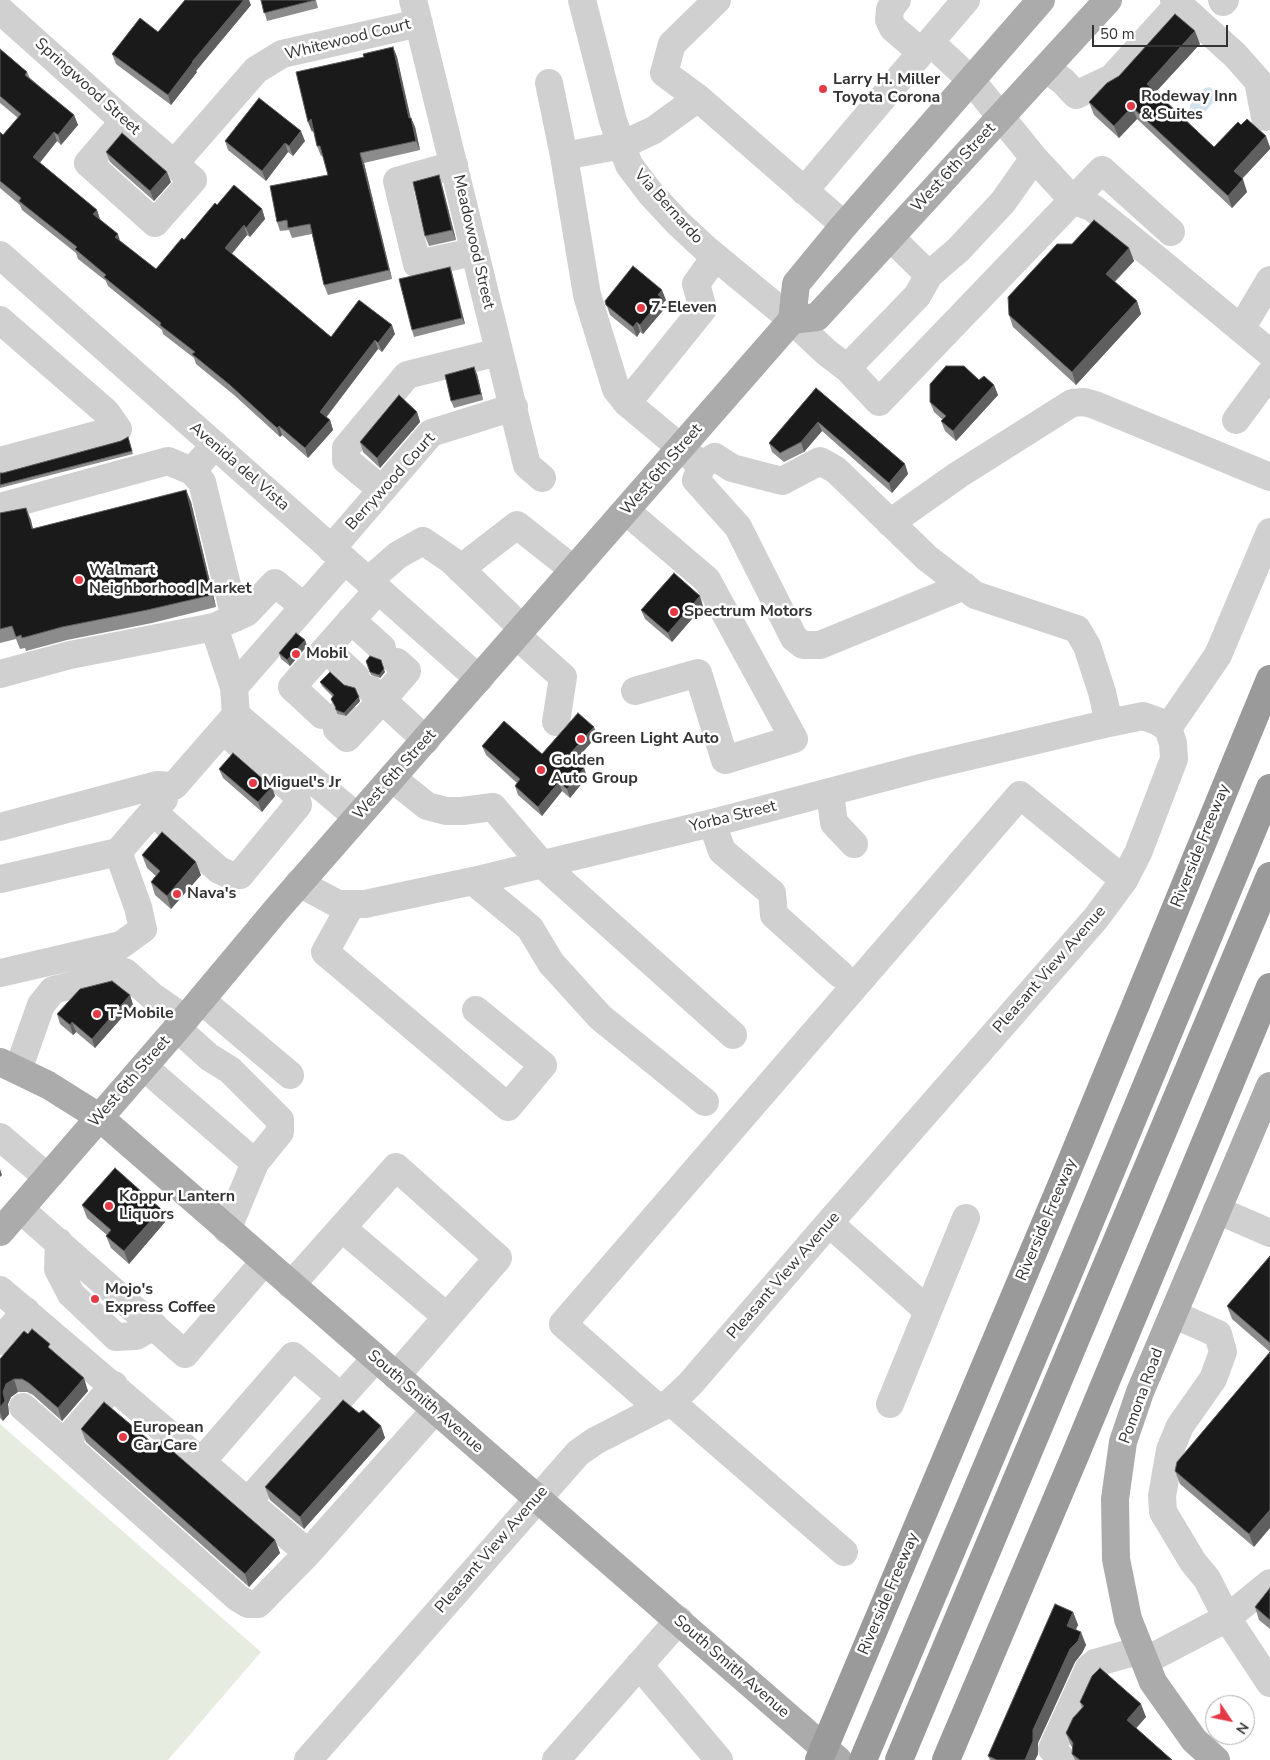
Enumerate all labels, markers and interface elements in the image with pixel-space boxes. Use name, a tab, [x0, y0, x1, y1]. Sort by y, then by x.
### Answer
street label: Whitewood Court	[283, 15, 413, 65]
scale bar	[1095, 15, 1231, 47]
text: 50 m	[1100, 24, 1135, 44]
street label: Springwood Street	[30, 35, 144, 139]
place label: Larry H. Miller Toyota Corona	[833, 70, 940, 108]
marker: Larry H. Miller Toyota Corona	[817, 83, 829, 95]
place label: Rodeway Inn & Suites	[1141, 87, 1237, 125]
marker: Rodeway Inn & Suites	[1125, 100, 1137, 112]
street label: West 6th Street	[908, 120, 1000, 216]
street label: Via Bernardo	[629, 166, 707, 248]
street label: Meadowood Street	[448, 173, 498, 311]
place label: 7-Eleven	[651, 298, 717, 318]
marker: 7-Eleven	[635, 302, 647, 314]
street label: Avenida del Vista	[185, 419, 293, 515]
street label: West 6th Street	[617, 420, 707, 520]
street label: Berrywood Court	[342, 429, 440, 535]
place label: Walmart Neighborhood Market	[89, 561, 252, 599]
marker: Walmart Neighborhood Market	[73, 574, 85, 586]
place label: Spectrum Motors	[684, 602, 812, 622]
marker: Spectrum Motors	[668, 606, 680, 618]
place label: Mobil	[306, 644, 348, 664]
marker: Mobil	[290, 648, 302, 660]
street label: West 6th Street	[350, 726, 440, 824]
place label: Green Light Auto	[591, 729, 719, 749]
marker: Green Light Auto	[575, 733, 587, 745]
place label: Golden Auto Group	[551, 751, 638, 789]
marker: Golden Auto Group	[535, 764, 547, 776]
place label: Miguel's Jr	[263, 773, 341, 793]
marker: Miguel's Jr	[247, 777, 259, 789]
street label: Riverside Freeway	[1168, 782, 1234, 910]
street label: Yorba Street	[688, 797, 778, 837]
place label: Nava's	[187, 884, 236, 904]
marker: Nava's	[171, 888, 183, 900]
street label: Pleasant View Avenue	[990, 903, 1110, 1037]
place label: T-Mobile	[107, 1004, 174, 1024]
marker: T-Mobile	[91, 1008, 103, 1020]
street label: West 6th Street	[85, 1032, 175, 1132]
street label: Riverside Freeway	[1013, 1156, 1081, 1284]
place label: Koppur Lantern Liquors	[119, 1187, 235, 1225]
marker: Koppur Lantern Liquors	[103, 1200, 115, 1212]
street label: Pleasant View Avenue	[724, 1209, 844, 1343]
place label: Mojo's Express Coffee	[105, 1280, 215, 1318]
marker: Mojo's Express Coffee	[89, 1293, 101, 1305]
street label: Pomona Road	[1116, 1346, 1168, 1446]
street label: South Smith Avenue	[363, 1347, 487, 1457]
place label: European Car Care	[133, 1418, 204, 1456]
marker: European Car Care	[117, 1431, 129, 1443]
street label: Pleasant View Avenue	[432, 1483, 552, 1617]
street label: Riverside Freeway	[855, 1530, 923, 1658]
street label: South Smith Avenue	[669, 1612, 793, 1722]
north arrow	[1205, 1695, 1255, 1745]
text: N	[1231, 1718, 1253, 1738]

